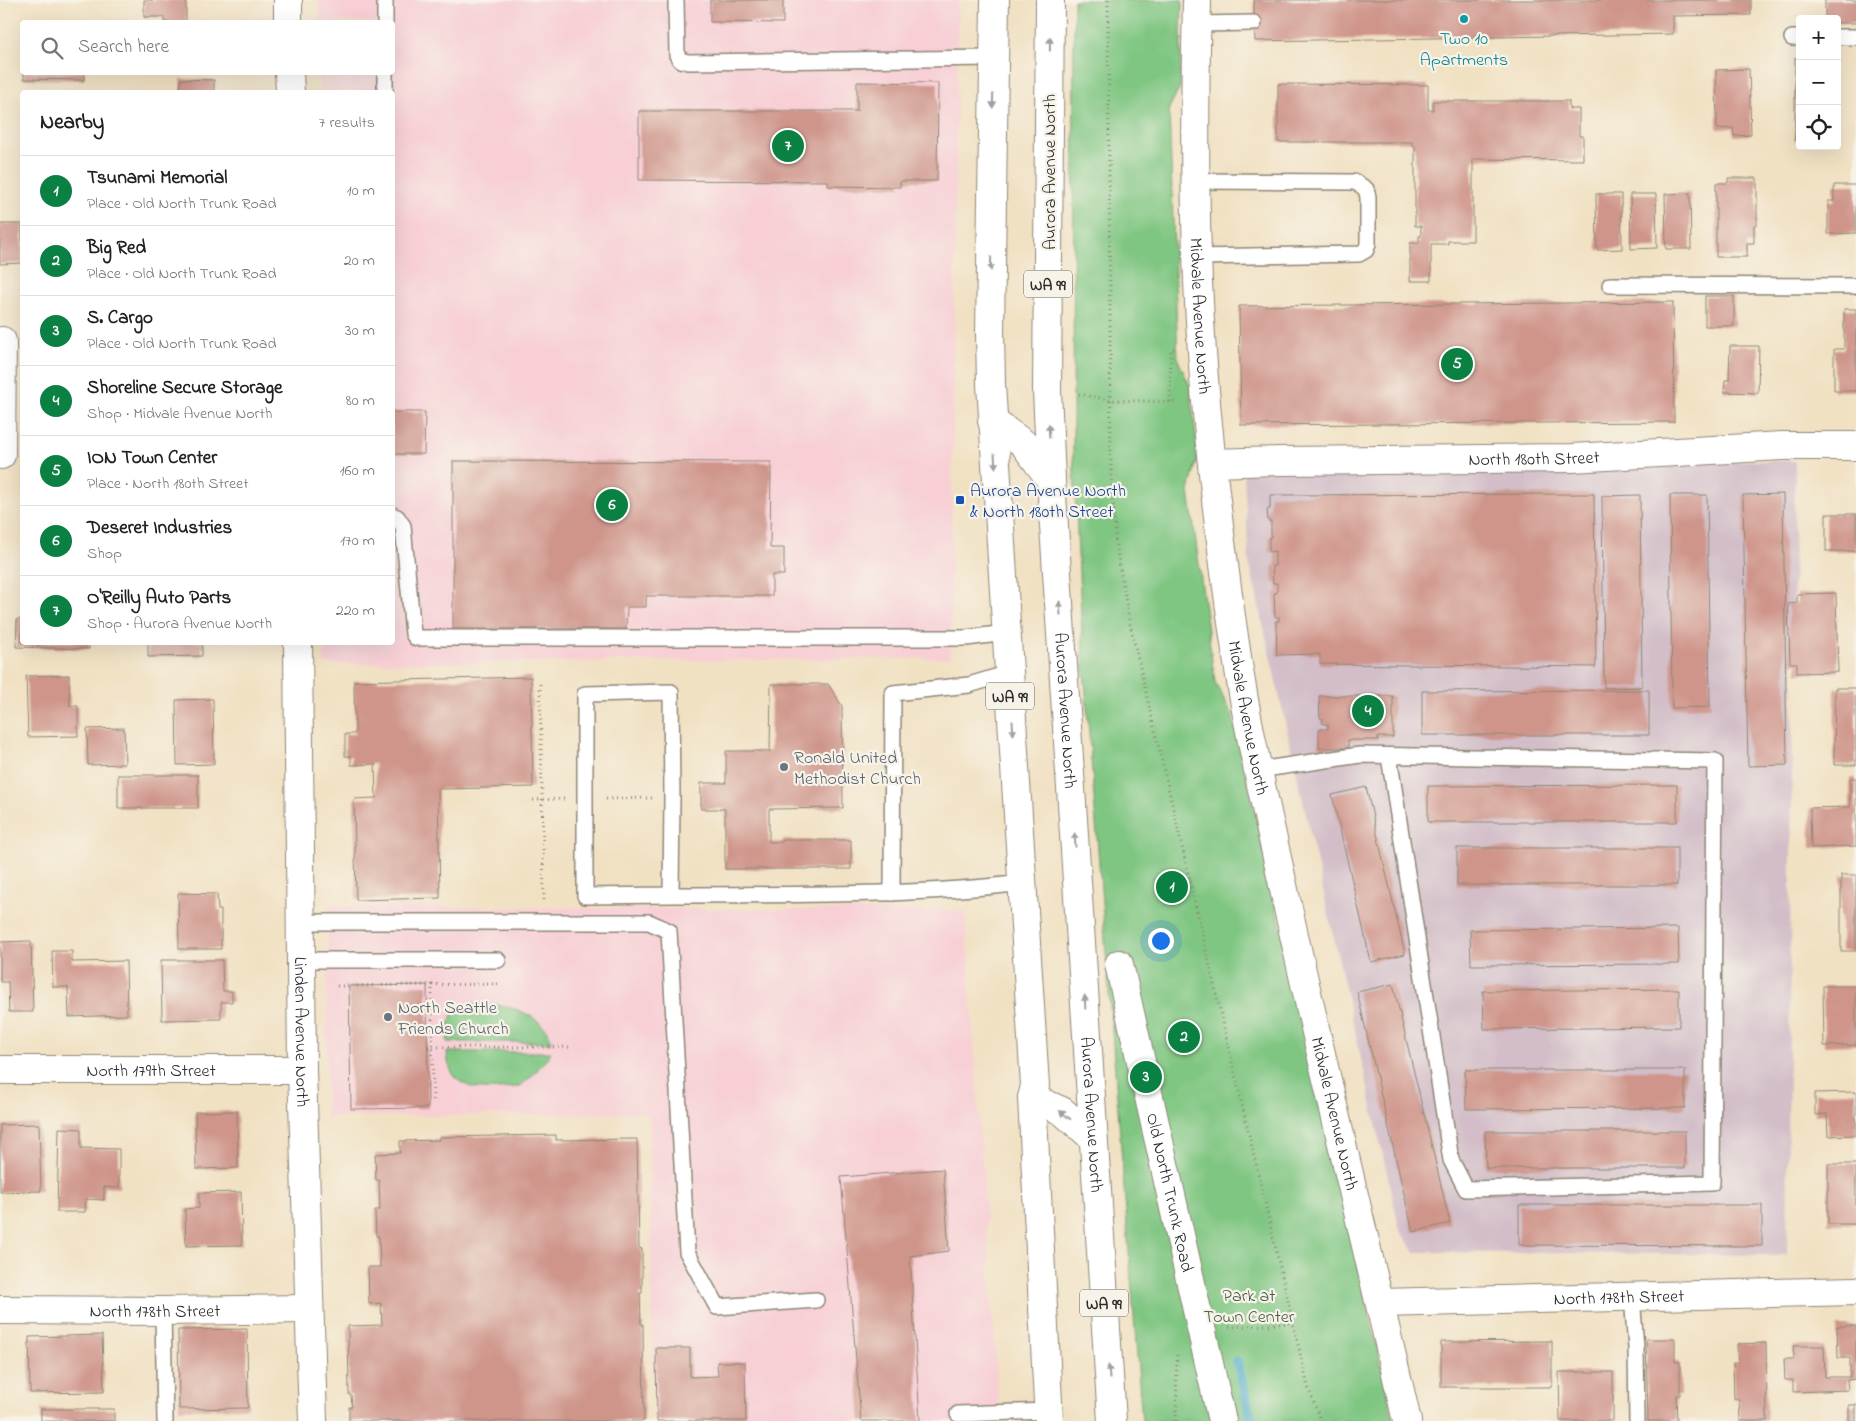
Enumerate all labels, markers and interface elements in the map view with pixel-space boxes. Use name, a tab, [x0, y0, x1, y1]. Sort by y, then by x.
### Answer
marker: Two 10 Apartments	[1458, 13, 1470, 25]
map controls	[1796, 15, 1841, 150]
button: +	[1796, 15, 1841, 60]
search box	[20, 20, 395, 75]
place label: Two 10 Apartments	[1420, 27, 1508, 74]
icon: search	[38, 34, 66, 62]
text: Search here	[78, 34, 169, 61]
one-way arrow	[1046, 36, 1054, 52]
button: −	[1796, 60, 1841, 105]
one-way arrow	[989, 93, 997, 109]
street label: Aurora Avenue North	[1038, 94, 1064, 250]
button: locate	[1796, 105, 1841, 150]
text: Nearby	[40, 108, 104, 138]
text: 7 results	[319, 111, 375, 135]
pin: 7	[772, 127, 804, 165]
text: Tsunami Memorial	[87, 165, 227, 192]
text: 1	[53, 179, 59, 203]
text: 10 m	[347, 179, 375, 203]
text: Place · Old North Trunk Road	[87, 192, 277, 216]
text: Big Red	[87, 235, 146, 262]
street label: Midvale Avenue North	[1181, 237, 1216, 395]
text: 2	[52, 249, 60, 273]
text: 20 m	[344, 249, 375, 273]
one-way arrow	[987, 256, 995, 272]
text: Place · Old North Trunk Road	[87, 262, 277, 286]
road number: WA 99	[1024, 270, 1072, 298]
text: S. Cargo	[87, 305, 153, 332]
text: 3	[53, 319, 59, 343]
text: 30 m	[345, 319, 375, 343]
text: Place · Old North Trunk Road	[87, 332, 277, 356]
pin: 5	[1441, 345, 1473, 383]
text: Shoreline Secure Storage	[87, 375, 283, 402]
text: 4	[53, 389, 59, 413]
text: 80 m	[346, 389, 375, 413]
text: Shop · Midvale Avenue North	[87, 402, 272, 426]
one-way arrow	[1045, 423, 1053, 439]
text: ION Town Center	[87, 445, 217, 472]
street label: North 180th Street	[1468, 445, 1600, 474]
one-way arrow	[991, 453, 999, 469]
text: 5	[51, 459, 61, 483]
text: 160 m	[340, 459, 375, 483]
text: Place · North 180th Street	[87, 472, 249, 496]
place label: Aurora Avenue North & North 180th Street	[970, 479, 1126, 526]
pin: 6	[596, 486, 628, 524]
marker: Aurora Avenue North & North 180th Street	[954, 494, 966, 506]
text: Deseret Industries	[87, 515, 232, 542]
text: 6	[52, 529, 60, 553]
text: 170 m	[340, 529, 375, 553]
text: Shop	[87, 542, 122, 566]
text: O'Reilly Auto Parts	[87, 585, 231, 612]
text: 7	[53, 599, 59, 623]
text: 220 m	[336, 599, 375, 623]
one-way arrow	[1055, 600, 1063, 616]
text: Shop · Aurora Avenue North	[87, 612, 272, 636]
street label: Aurora Avenue North	[1046, 632, 1082, 789]
street label: Midvale Avenue North	[1220, 639, 1274, 798]
road number: WA 99	[986, 682, 1034, 709]
pin: 4	[1352, 692, 1384, 730]
one-way arrow	[1009, 720, 1017, 736]
place label: Ronald United Methodist Church	[794, 746, 921, 793]
marker: Ronald United Methodist Church	[778, 761, 790, 773]
one-way arrow	[1071, 832, 1079, 848]
pin: 1	[1156, 868, 1188, 906]
your location	[1148, 928, 1174, 954]
street label: Linden Avenue North	[286, 957, 314, 1108]
one-way arrow	[1081, 994, 1089, 1010]
place label: North Seattle Friends Church	[397, 996, 509, 1043]
marker: North Seattle Friends Church	[382, 1011, 394, 1023]
pin: 2	[1168, 1018, 1200, 1056]
street label: Midvale Avenue North	[1302, 1034, 1363, 1193]
street label: Aurora Avenue North	[1072, 1036, 1108, 1194]
pin: 3	[1130, 1058, 1162, 1096]
street label: North 179th Street	[86, 1059, 216, 1085]
one-way arrow	[1059, 1109, 1072, 1120]
street label: Old North Trunk Road	[1138, 1111, 1199, 1275]
park label: Park at Town Center	[1204, 1284, 1295, 1331]
street label: North 178th Street	[1553, 1284, 1685, 1314]
road number: WA 99	[1080, 1290, 1128, 1316]
street label: North 178th Street	[90, 1299, 221, 1326]
one-way arrow	[1104, 1364, 1112, 1380]

